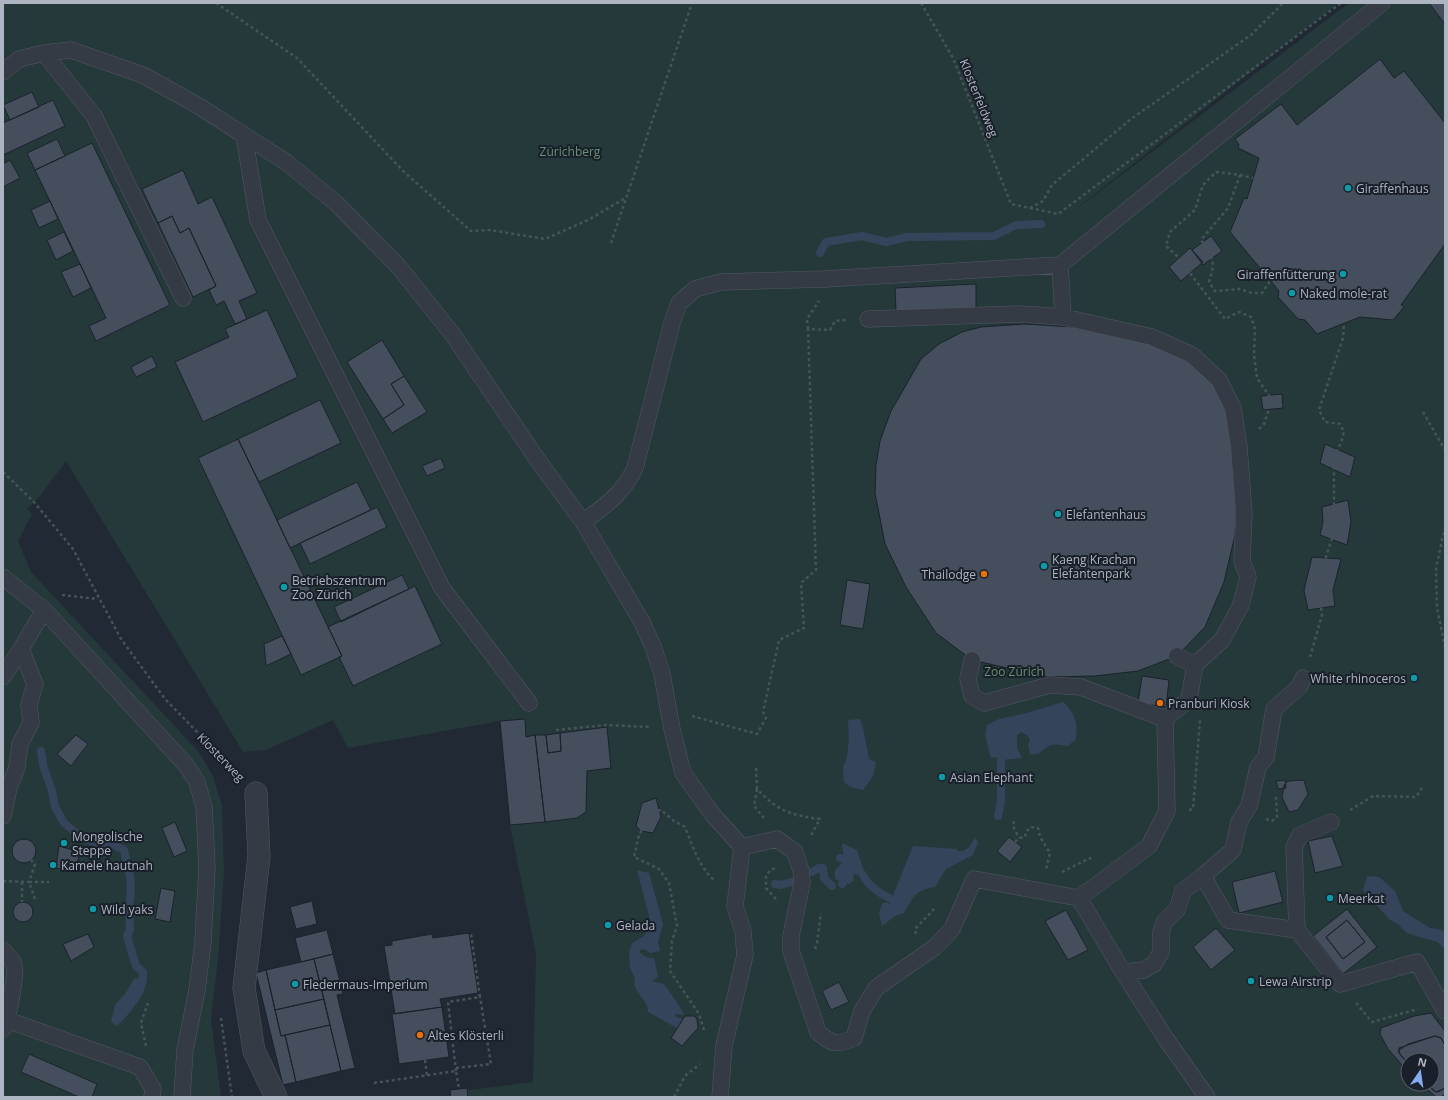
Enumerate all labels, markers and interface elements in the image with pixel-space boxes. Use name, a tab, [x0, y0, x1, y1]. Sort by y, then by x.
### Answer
street label: Klosterfeldweg	[956, 56, 1003, 140]
park label: Zürichberg	[540, 143, 601, 160]
place label: Giraffenhaus	[1356, 180, 1429, 197]
marker: Giraffenhaus	[1343, 183, 1353, 193]
place label: Giraffenfütterung	[1237, 266, 1335, 283]
marker: Giraffenfütterung	[1338, 269, 1348, 279]
place label: Naked mole-rat	[1300, 285, 1387, 302]
marker: Naked mole-rat	[1287, 288, 1297, 298]
place label: Elefantenhaus	[1066, 506, 1146, 523]
marker: Elefantenhaus	[1053, 509, 1063, 519]
place label: Kaeng Krachan Elefantenpark	[1052, 551, 1136, 582]
marker: Kaeng Krachan Elefantenpark	[1039, 561, 1049, 571]
place label: Thailodge	[921, 566, 976, 583]
marker: Thailodge	[979, 569, 989, 579]
place label: Betriebszentrum Zoo Zürich	[292, 572, 386, 603]
marker: Betriebszentrum Zoo Zürich	[279, 582, 289, 592]
park label: Zoo Zürich	[984, 663, 1044, 680]
place label: White rhinoceros	[1310, 670, 1406, 687]
marker: White rhinoceros	[1409, 673, 1419, 683]
place label: Pranburi Kiosk	[1168, 695, 1250, 712]
marker: Pranburi Kiosk	[1155, 698, 1165, 708]
street label: Klosterweg	[193, 729, 249, 785]
place label: Asian Elephant	[950, 769, 1033, 786]
marker: Asian Elephant	[937, 772, 947, 782]
place label: Mongolische Steppe	[72, 828, 143, 859]
marker: Mongolische Steppe	[59, 838, 69, 848]
place label: Kamele hautnah	[61, 857, 153, 874]
marker: Kamele hautnah	[48, 860, 58, 870]
place label: Meerkat	[1338, 890, 1384, 907]
marker: Meerkat	[1325, 893, 1335, 903]
place label: Wild yaks	[101, 901, 154, 918]
marker: Wild yaks	[88, 904, 98, 914]
place label: Gelada	[616, 917, 655, 934]
marker: Gelada	[603, 920, 613, 930]
place label: Lewa Airstrip	[1259, 973, 1332, 990]
place label: Fledermaus-Imperium	[303, 976, 428, 993]
marker: Lewa Airstrip	[1246, 976, 1256, 986]
marker: Fledermaus-Imperium	[290, 979, 300, 989]
place label: Altes Klösterli	[428, 1027, 504, 1044]
marker: Altes Klösterli	[415, 1030, 425, 1040]
north arrow	[1400, 1052, 1440, 1092]
text: N	[1416, 1053, 1428, 1070]

